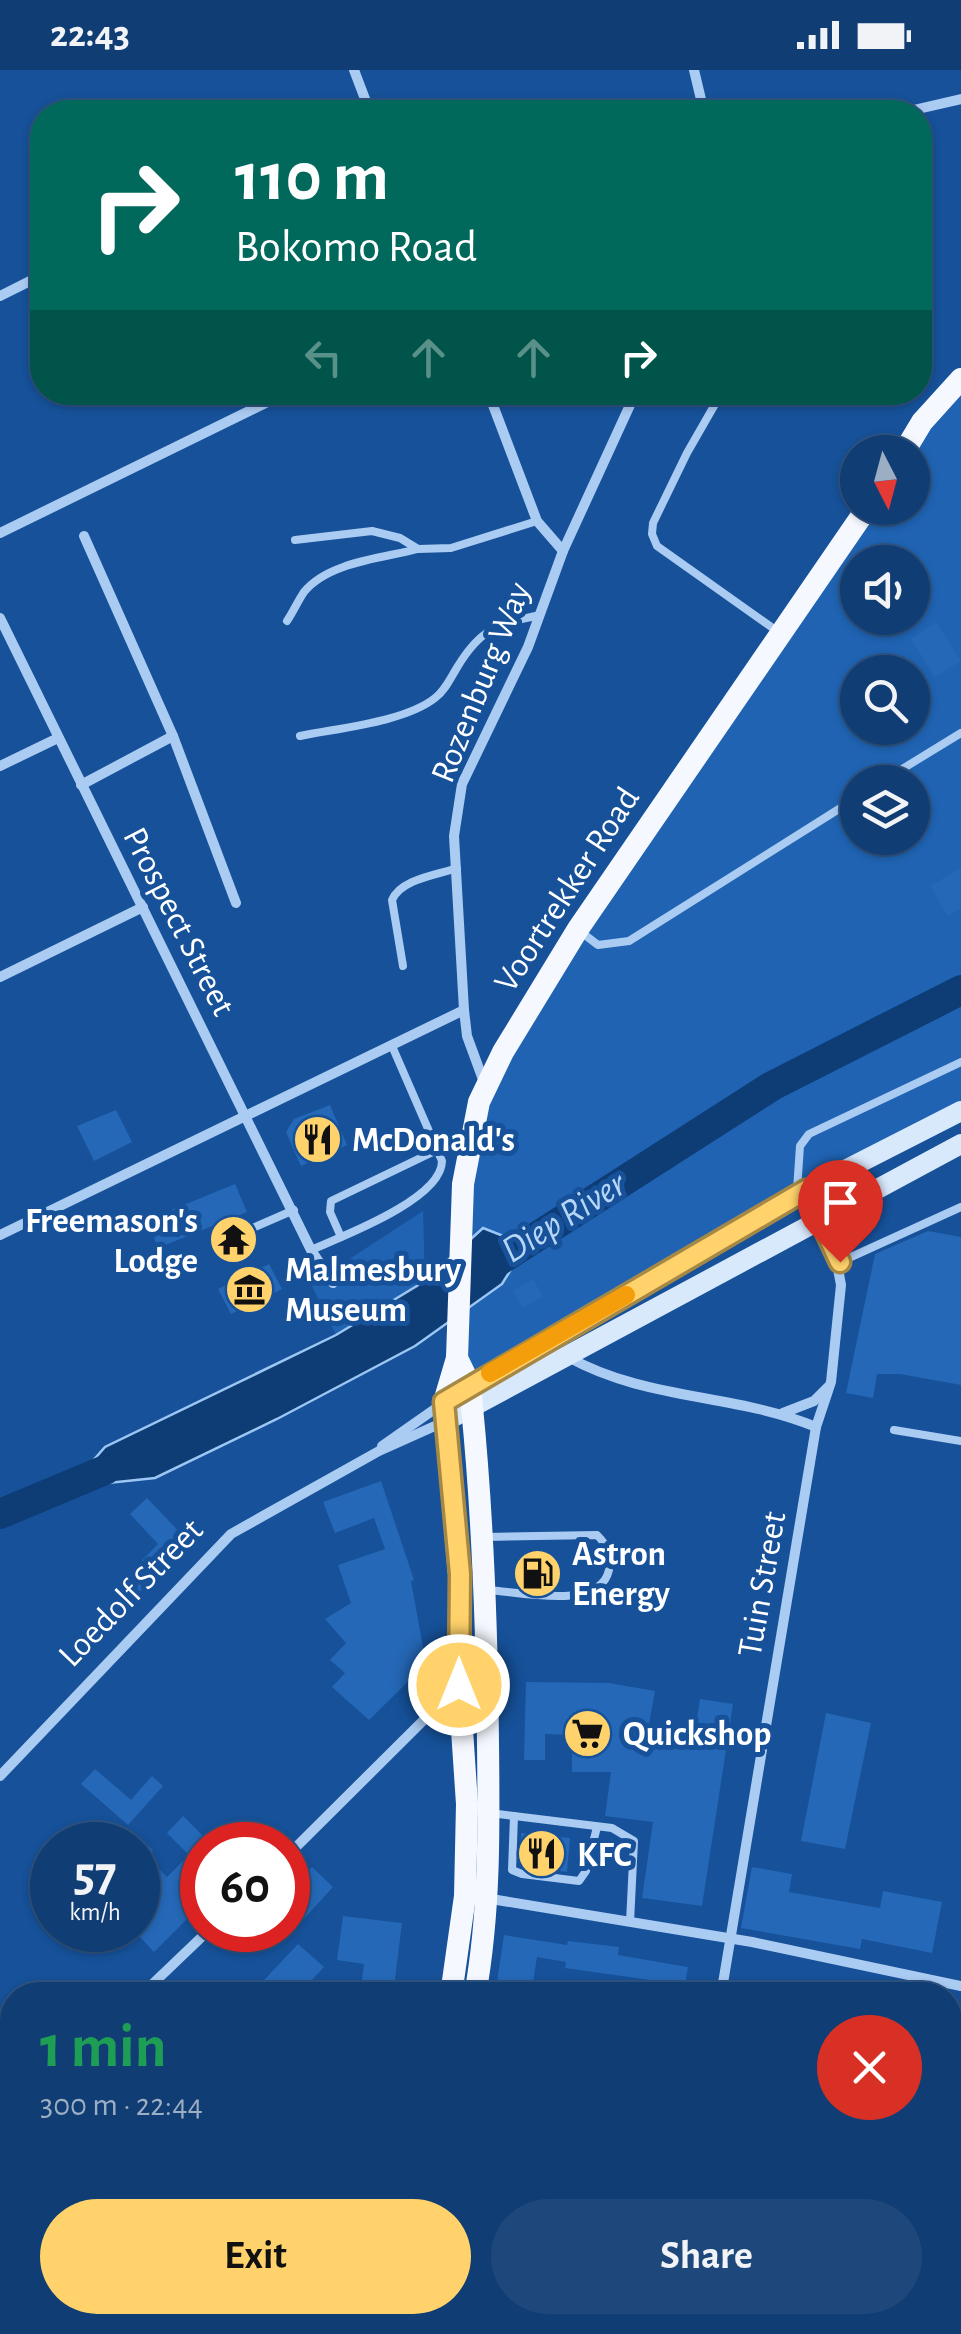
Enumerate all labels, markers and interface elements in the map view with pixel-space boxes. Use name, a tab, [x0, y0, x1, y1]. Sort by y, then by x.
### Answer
text: 22:43	[50, 16, 130, 54]
icon: right	[70, 140, 200, 270]
text: 110 m	[235, 143, 389, 213]
text: Bokomo Road	[235, 225, 477, 270]
icon: left	[296, 330, 351, 385]
icon: ahead	[401, 330, 456, 385]
icon: ahead	[506, 330, 561, 385]
icon: right	[611, 330, 666, 385]
north arrow	[840, 435, 930, 525]
map controls	[840, 435, 930, 855]
button: sound	[840, 545, 930, 635]
street label: Rozenburg Way	[425, 577, 537, 788]
button: search	[840, 655, 930, 745]
button: layers	[840, 765, 930, 855]
street label: Voortrekker Road	[488, 781, 646, 998]
street label: Prospect Street	[116, 822, 241, 1021]
restaurant icon: McDonald's	[291, 1113, 343, 1165]
place label: McDonald's	[352, 1123, 515, 1158]
pin	[798, 1160, 883, 1263]
water label: Diep River	[495, 1164, 634, 1270]
icon: arrive	[813, 1175, 868, 1230]
place label: Freemason's Lodge	[25, 1204, 198, 1279]
temple icon: Freemason's Lodge	[207, 1214, 259, 1266]
place label: Malmesbury Museum	[285, 1253, 462, 1328]
museum icon: Malmesbury Museum	[224, 1263, 276, 1315]
street label: Tuin Street	[732, 1509, 792, 1660]
street label: Loedolf Street	[52, 1513, 210, 1674]
place label: Astron Energy	[572, 1537, 670, 1612]
fuel station icon: Astron Energy	[511, 1547, 563, 1599]
position arrow	[407, 1633, 511, 1737]
supermarket icon: Quickshop	[562, 1707, 614, 1759]
place label: Quickshop	[623, 1717, 771, 1752]
speed limit sign: 60	[180, 1822, 310, 1952]
restaurant icon: KFC	[516, 1828, 568, 1880]
place label: KFC	[577, 1838, 632, 1873]
text: 57	[73, 1850, 117, 1900]
text: km/h	[69, 1900, 121, 1925]
button: close	[817, 2015, 922, 2120]
text: 1 min	[40, 2018, 166, 2078]
text: 300 m · 22:44	[40, 2089, 203, 2121]
button: Exit	[40, 2199, 471, 2314]
button: Share	[491, 2199, 922, 2314]

